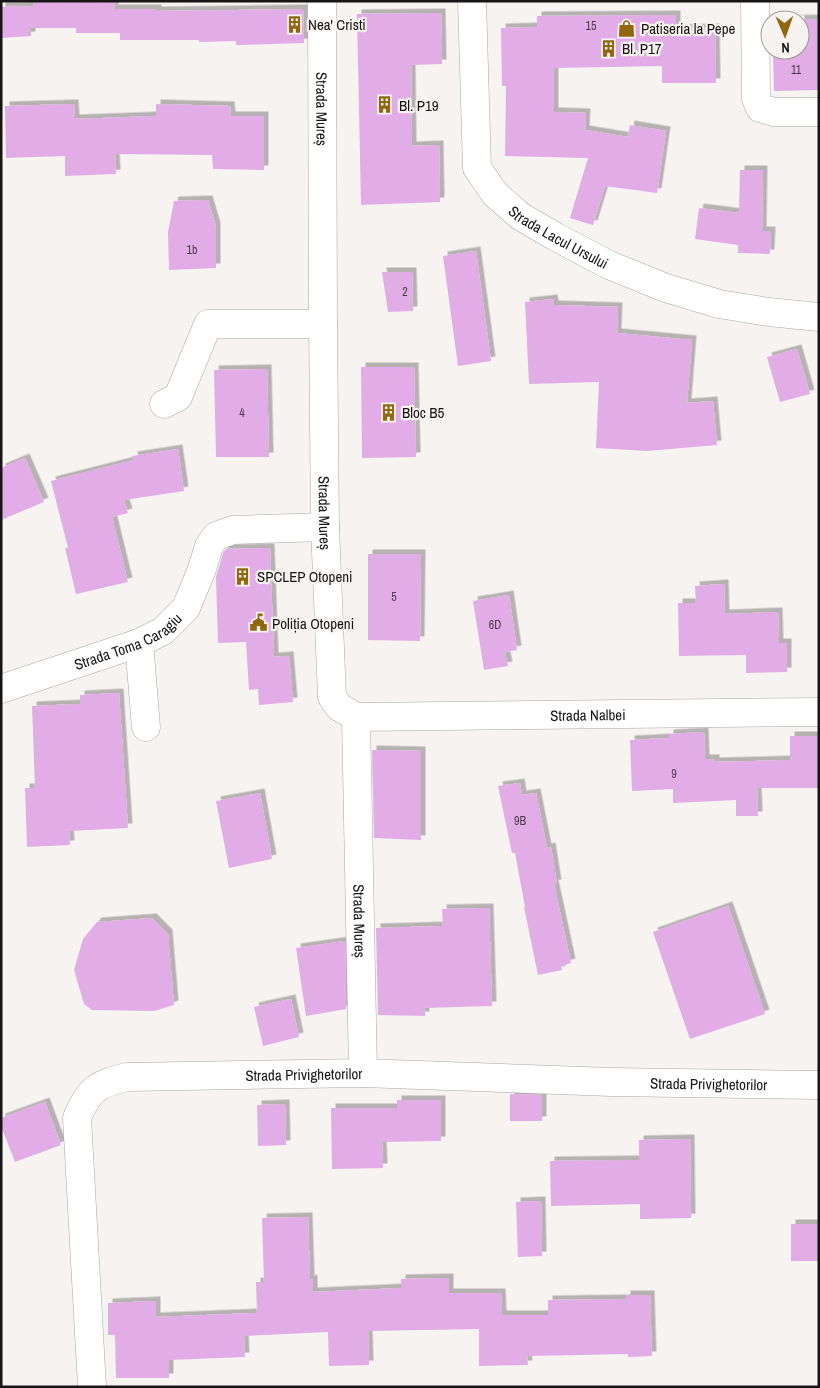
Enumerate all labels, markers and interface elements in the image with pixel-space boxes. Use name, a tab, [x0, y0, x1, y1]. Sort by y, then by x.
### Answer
north arrow	[760, 10, 810, 60]
building icon: Nea' Cristi	[284, 14, 304, 34]
place label: Nea' Cristi	[308, 14, 366, 35]
house number: 15	[586, 18, 597, 34]
shop icon: Patiseria la Pepe	[617, 18, 637, 38]
place label: Patiseria la Pepe	[641, 18, 736, 39]
building icon: Bl. P17	[598, 38, 618, 58]
place label: Bl. P17	[622, 38, 662, 59]
text: N	[781, 39, 790, 57]
house number: 11	[791, 62, 802, 78]
street label: Strada Mureș	[312, 72, 333, 146]
building icon: Bl. P19	[375, 95, 395, 115]
place label: Bl. P19	[399, 95, 439, 116]
street label: Strada Lacul Ursului	[504, 200, 612, 273]
house number: 1b	[187, 242, 197, 258]
house number: 2	[402, 284, 408, 300]
building icon: Bloc B5	[378, 402, 398, 422]
place label: Bloc B5	[402, 402, 445, 423]
house number: 4	[239, 405, 245, 421]
street label: Strada Mureș	[314, 476, 336, 550]
building icon: SPCLEP Otopeni	[233, 566, 253, 586]
place label: SPCLEP Otopeni	[257, 566, 353, 587]
house number: 5	[391, 589, 397, 605]
street label: Strada Toma Caragiu	[71, 608, 186, 674]
public building icon: Poliția Otopeni	[248, 613, 268, 633]
place label: Poliția Otopeni	[272, 613, 354, 634]
house number: 6D	[489, 617, 501, 633]
street label: Strada Nalbei	[550, 704, 626, 725]
house number: 9	[671, 766, 677, 782]
house number: 9B	[514, 813, 526, 829]
street label: Strada Mureș	[349, 884, 371, 958]
street label: Strada Privighetorilor	[245, 1063, 363, 1085]
street label: Strada Privighetorilor	[650, 1072, 767, 1095]

